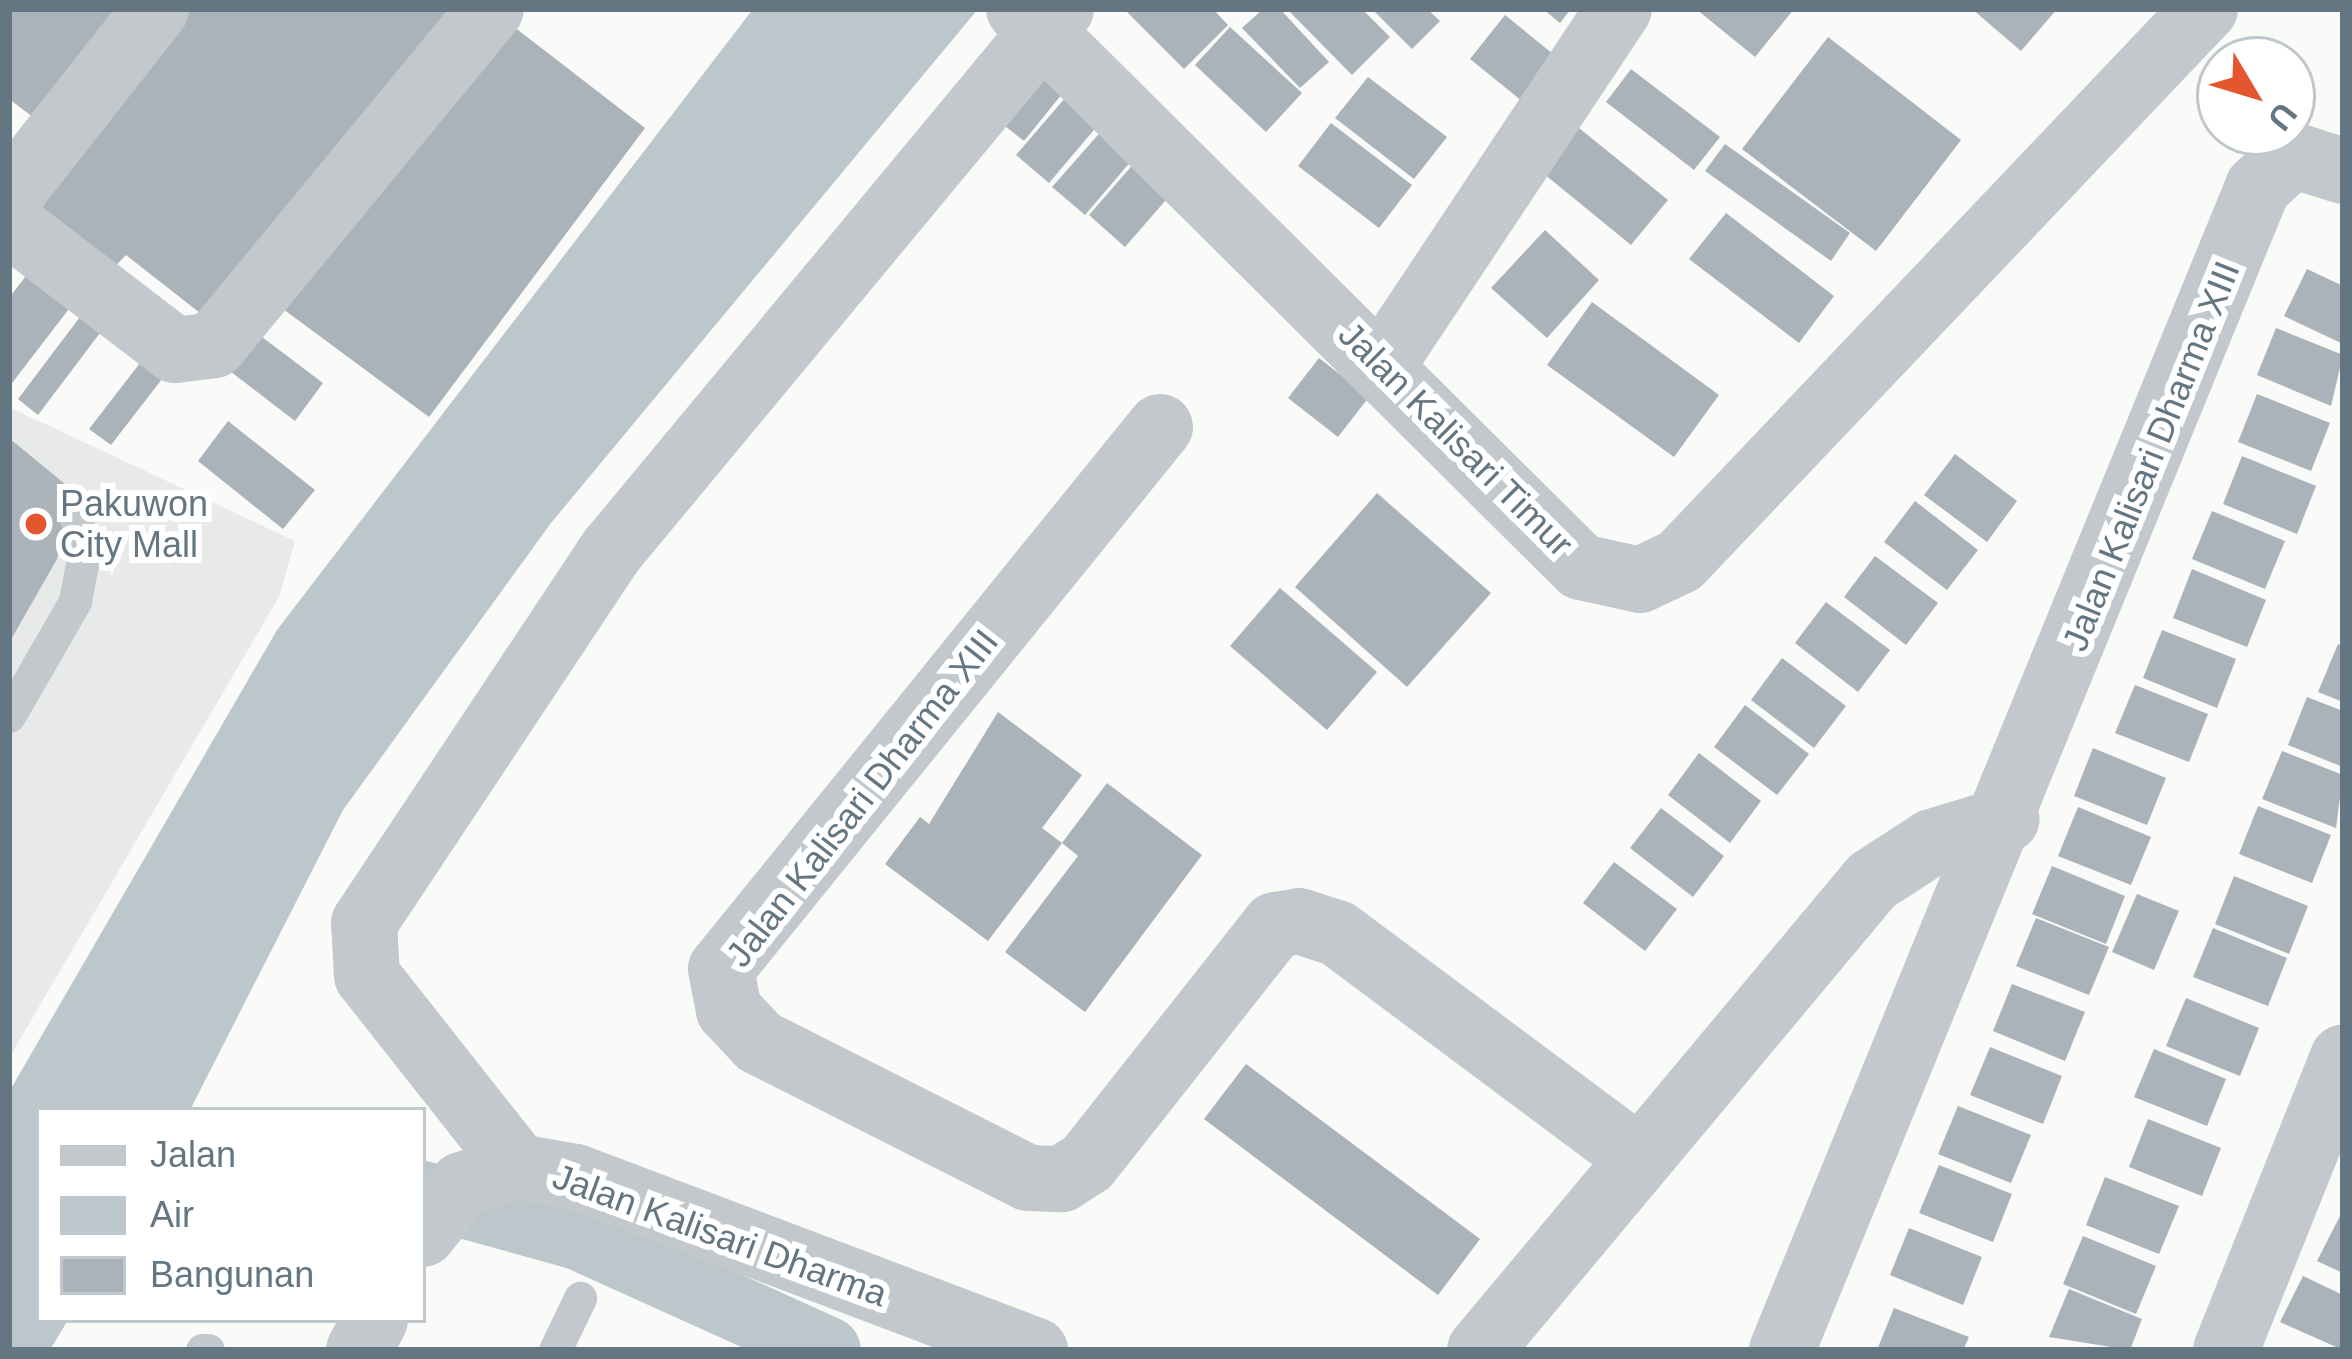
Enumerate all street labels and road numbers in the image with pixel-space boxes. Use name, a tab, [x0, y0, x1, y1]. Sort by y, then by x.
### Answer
street label: Jalan Kalisari Dharma XIII	[2053, 255, 2249, 657]
street label: Jalan Kalisari Timur	[1329, 312, 1583, 566]
street label: Jalan Kalisari Dharma XIII	[717, 621, 1007, 975]
street label: Jalan Kalisari Dharma	[547, 1154, 893, 1316]

